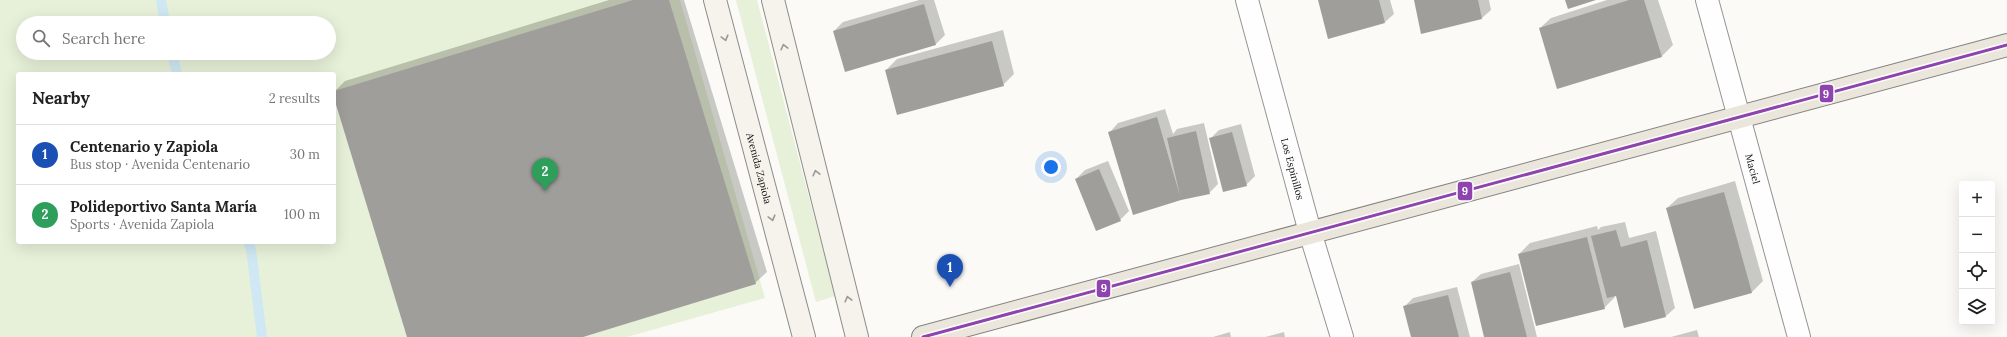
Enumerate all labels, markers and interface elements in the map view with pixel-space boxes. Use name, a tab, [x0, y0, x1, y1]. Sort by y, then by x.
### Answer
search box	[16, 16, 336, 60]
icon: search	[30, 27, 52, 49]
text: Search here	[62, 29, 145, 48]
one-way arrow	[720, 34, 729, 41]
one-way arrow	[781, 44, 789, 50]
line badge: 9	[1819, 84, 1834, 103]
text: Nearby	[32, 87, 90, 109]
text: 9	[1823, 87, 1829, 101]
text: 2 results	[269, 90, 320, 107]
street label: Avenida Zapiola	[743, 130, 775, 205]
text: Centenario y Zapiola	[70, 137, 218, 156]
street label: Los Espinillos	[1278, 137, 1307, 202]
text: 1	[42, 146, 48, 163]
text: 30 m	[290, 146, 320, 163]
street label: Maciel	[1742, 152, 1763, 186]
text: Bus stop · Avenida Centenario	[70, 156, 250, 173]
your location	[1041, 157, 1061, 177]
pin: 2	[532, 158, 558, 191]
one-way arrow	[812, 170, 821, 177]
line badge: 9	[1457, 181, 1473, 201]
map controls	[1959, 181, 1995, 325]
button: +	[1959, 181, 1995, 217]
text: 9	[1462, 184, 1468, 198]
text: Polideportivo Santa María	[70, 197, 257, 216]
text: 2	[42, 206, 48, 223]
text: 100 m	[284, 206, 320, 223]
one-way arrow	[768, 214, 776, 221]
text: Sports · Avenida Zapiola	[70, 216, 214, 233]
button: −	[1959, 217, 1995, 253]
button: locate	[1959, 253, 1995, 289]
pin: 1	[937, 254, 963, 287]
line badge: 9	[1096, 279, 1111, 298]
text: 9	[1101, 281, 1107, 295]
button: layers	[1959, 289, 1995, 325]
one-way arrow	[844, 296, 852, 302]

